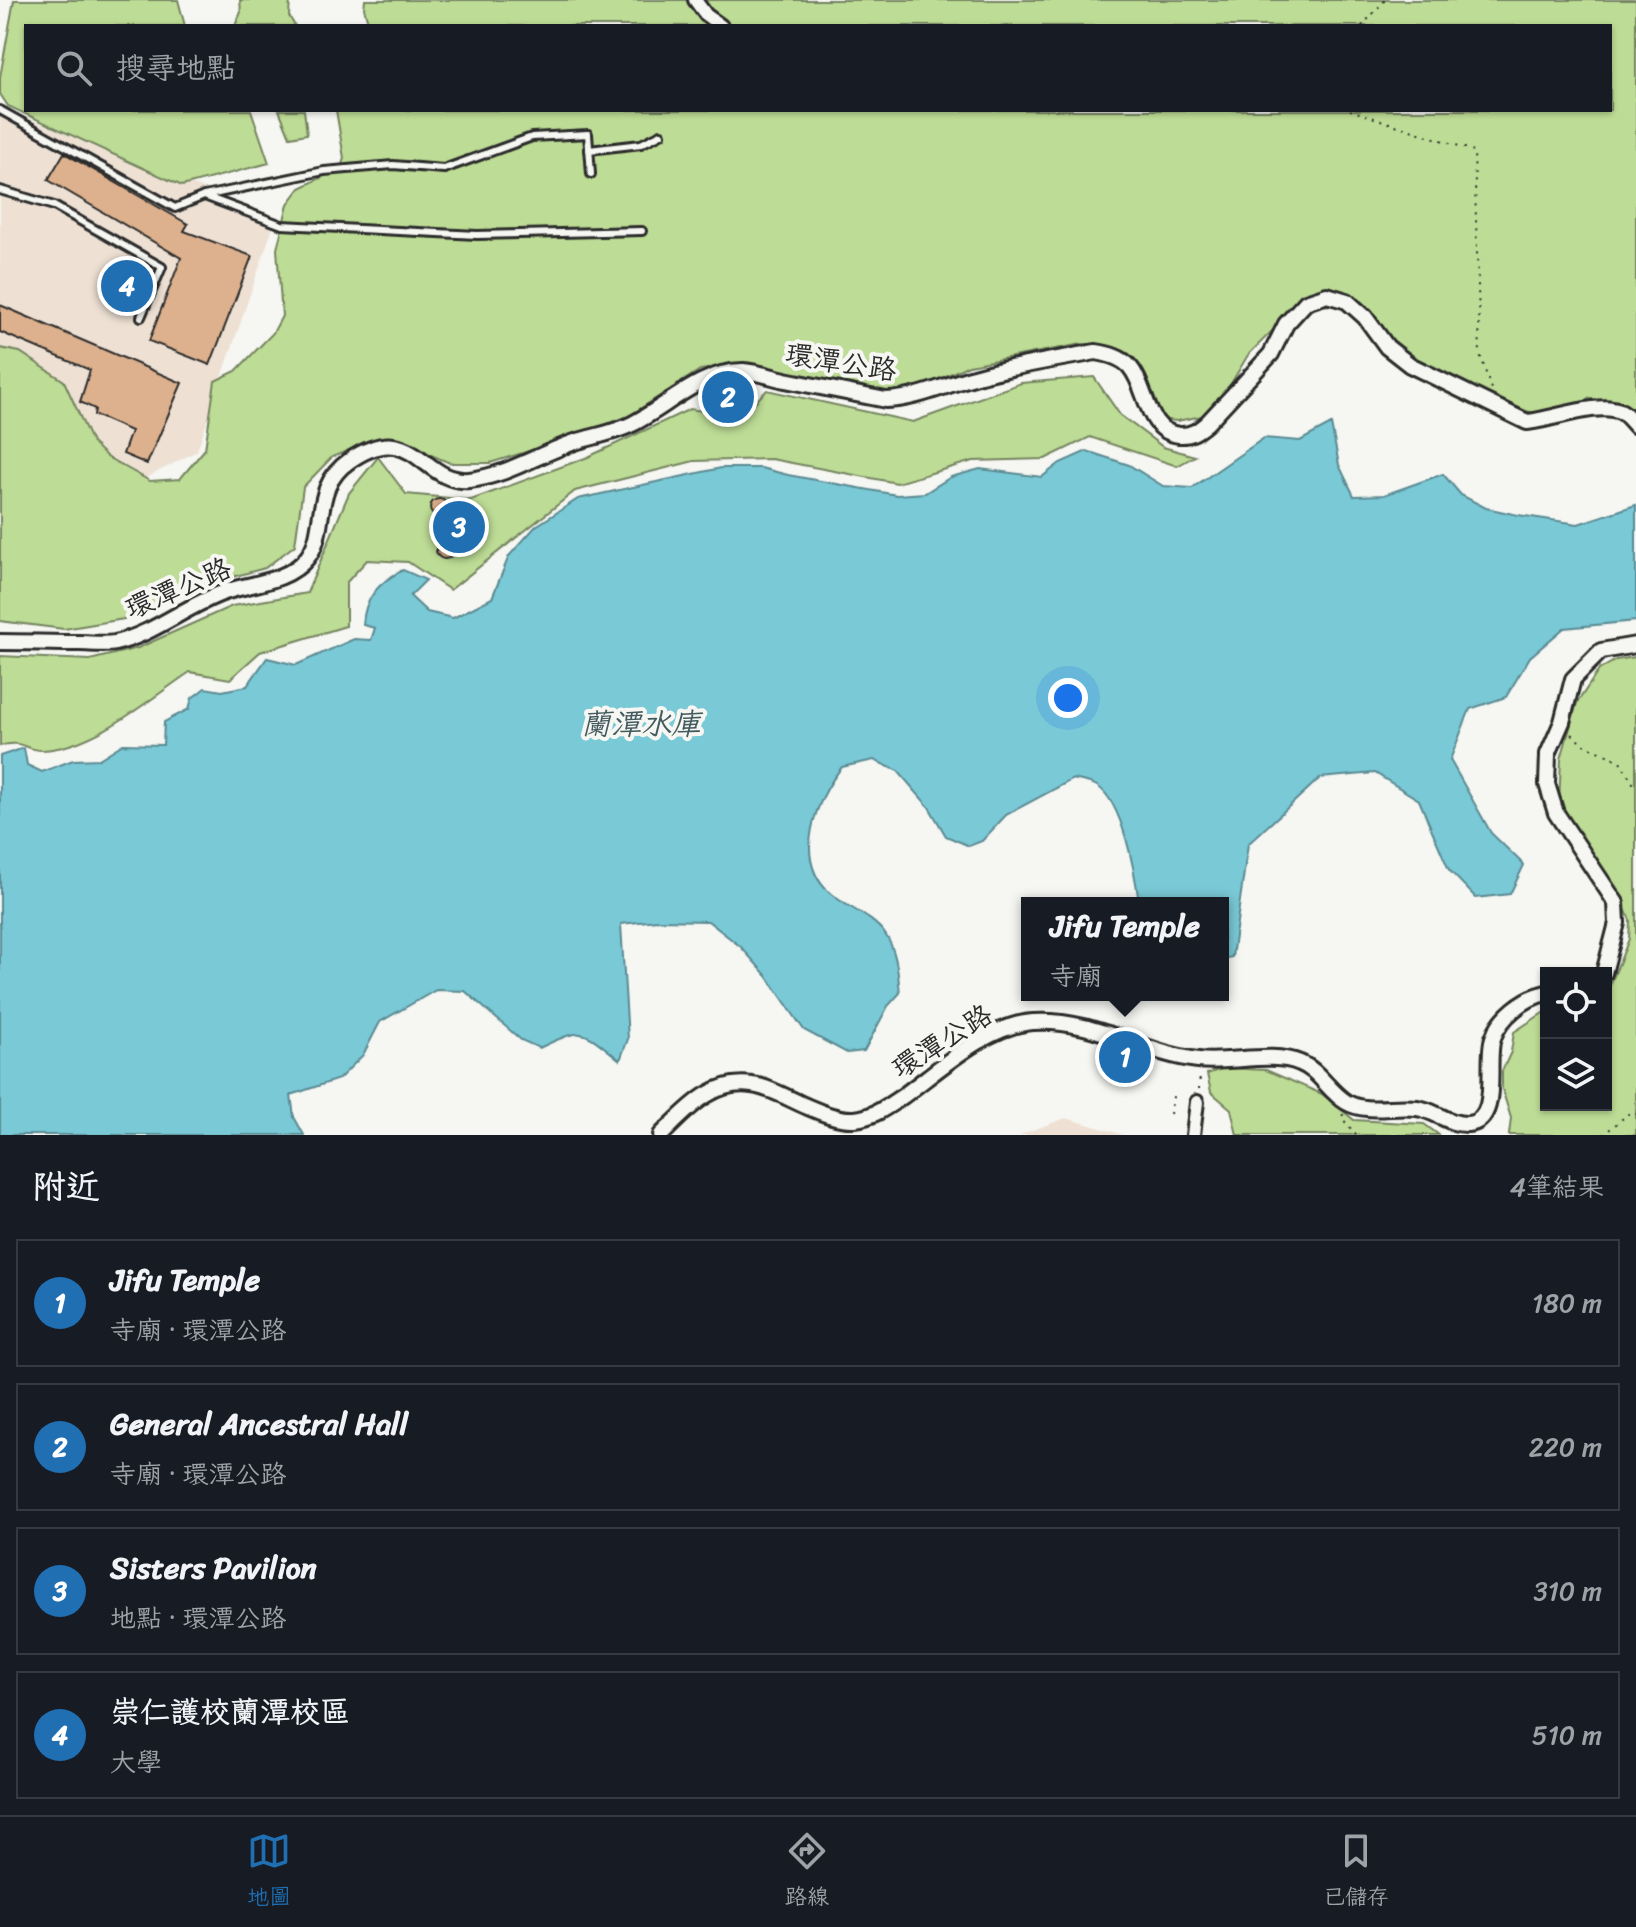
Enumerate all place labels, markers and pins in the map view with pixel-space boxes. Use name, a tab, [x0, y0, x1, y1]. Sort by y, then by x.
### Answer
pin: 4	[101, 256, 153, 316]
pin: 2	[702, 367, 754, 427]
pin: 3	[433, 497, 485, 557]
pin: 1	[1099, 1027, 1151, 1087]

